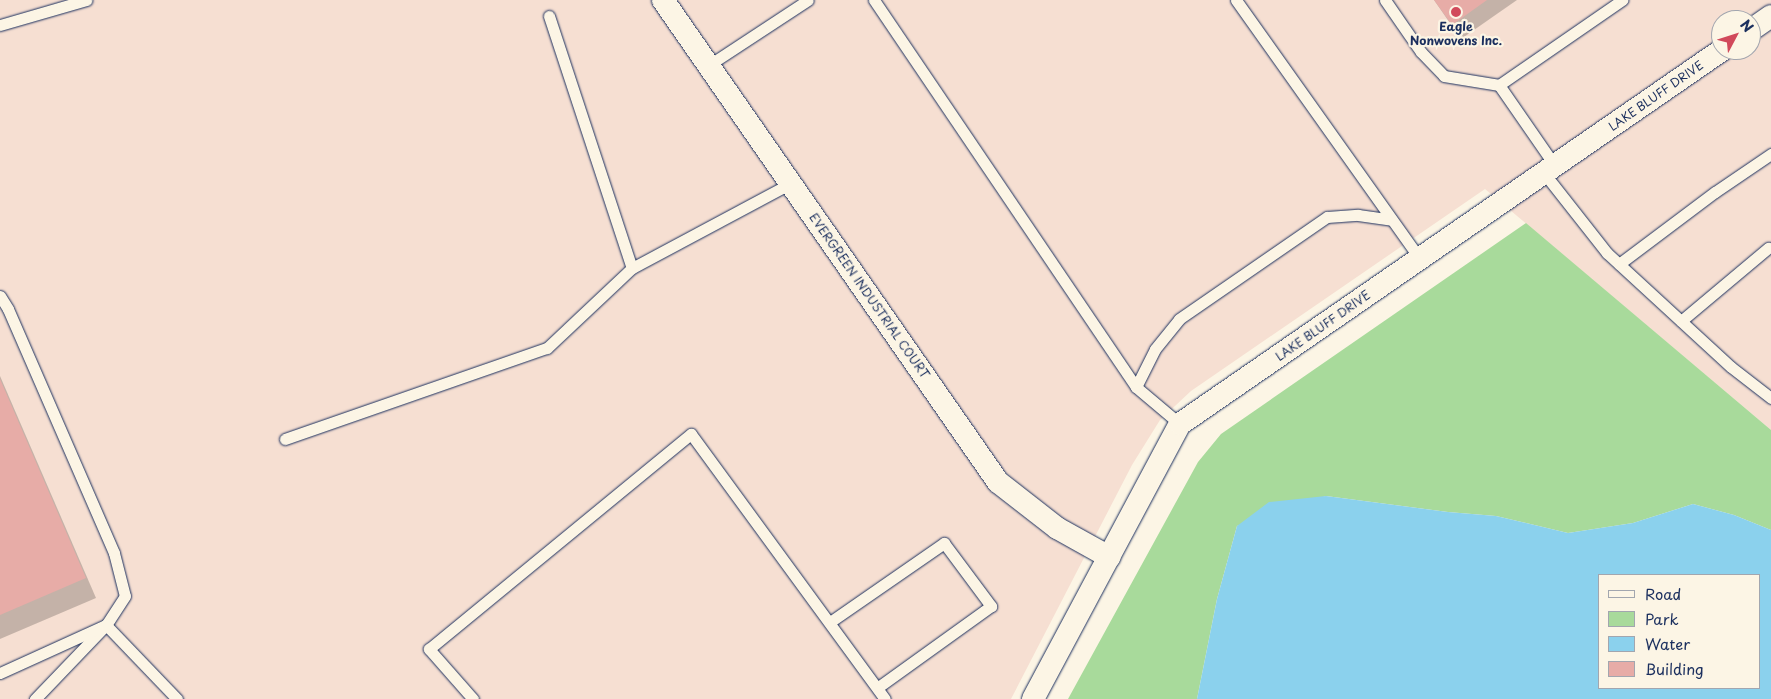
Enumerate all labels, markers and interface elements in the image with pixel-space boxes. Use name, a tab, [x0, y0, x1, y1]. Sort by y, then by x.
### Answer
marker: Eagle Nonwovens Inc.	[1450, 6, 1462, 18]
north arrow	[1711, 10, 1761, 60]
text: N	[1735, 15, 1759, 37]
place label: Eagle Nonwovens Inc.	[1410, 20, 1502, 48]
street label: LAKE BLUFF DRIVE	[1606, 58, 1706, 134]
street label: EVERGREEN INDUSTRIAL COURT	[806, 210, 932, 382]
street label: LAKE BLUFF DRIVE	[1273, 288, 1373, 364]
legend	[1598, 574, 1761, 689]
text: Road	[1645, 582, 1681, 605]
text: Park	[1645, 607, 1679, 630]
text: Water	[1645, 632, 1690, 655]
text: Building	[1645, 657, 1704, 680]

